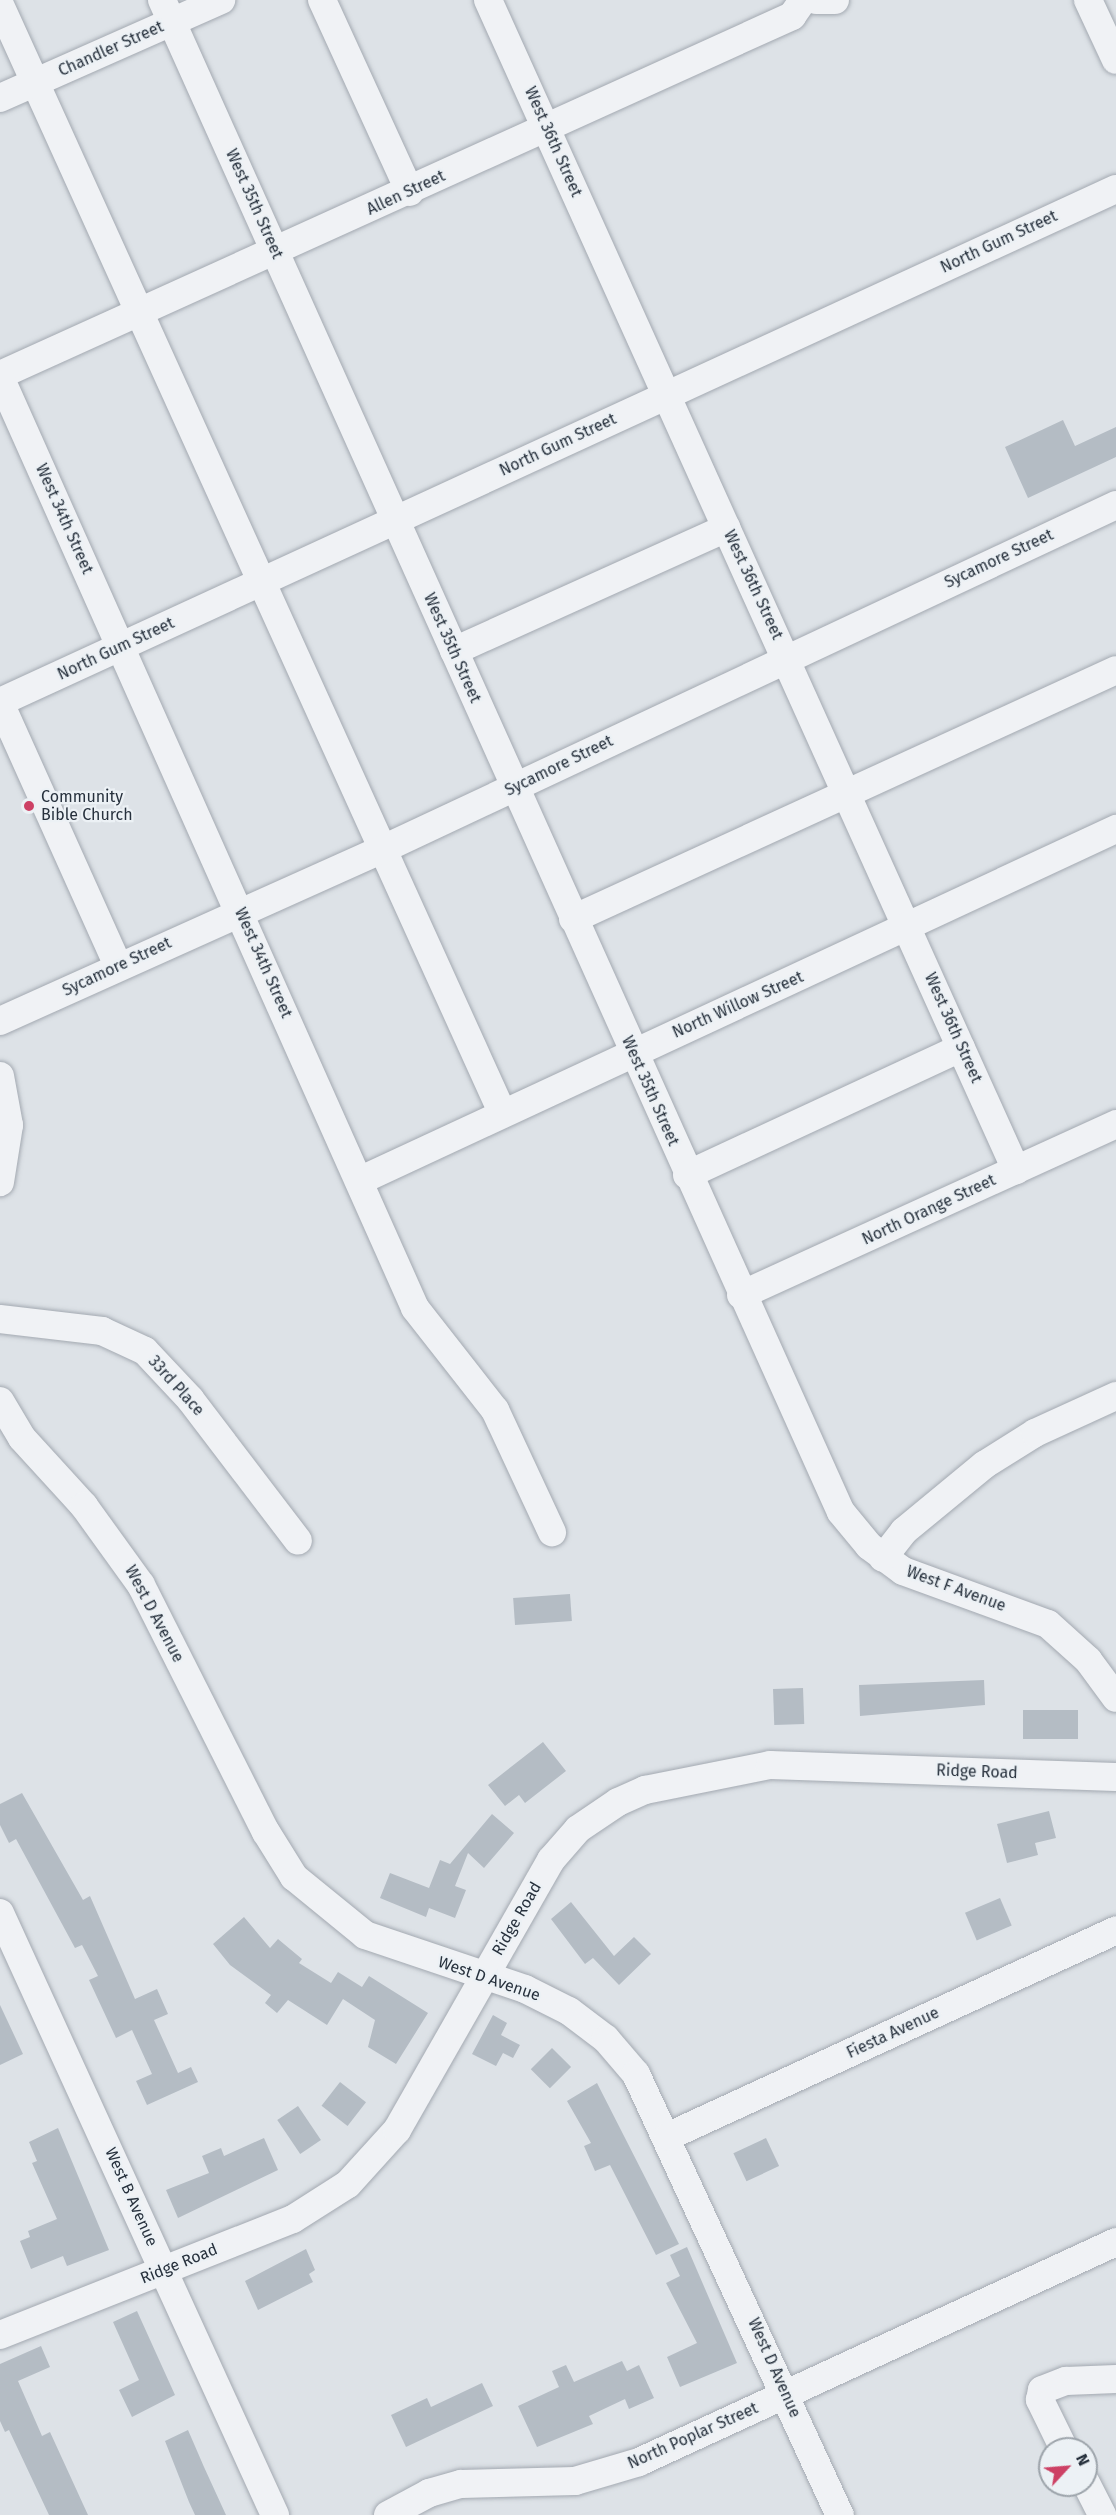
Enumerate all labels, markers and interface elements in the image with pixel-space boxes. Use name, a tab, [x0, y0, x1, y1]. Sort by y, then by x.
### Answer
street label: Chandler Street	[55, 17, 167, 81]
street label: West 36th Street	[520, 84, 586, 200]
street label: West 35th Street	[221, 146, 287, 262]
street label: Allen Street	[364, 167, 448, 219]
street label: North Gum Street	[938, 207, 1060, 277]
street label: North Gum Street	[497, 410, 619, 480]
street label: West 34th Street	[31, 461, 97, 577]
street label: Sycamore Street	[942, 525, 1056, 593]
street label: West 36th Street	[719, 527, 787, 643]
street label: West 35th Street	[419, 590, 485, 706]
street label: North Gum Street	[55, 614, 177, 684]
street label: Sycamore Street	[502, 732, 616, 800]
place label: Community Bible Church	[41, 787, 133, 825]
marker: Community Bible Church	[22, 799, 36, 813]
street label: West 34th Street	[230, 905, 296, 1021]
street label: Sycamore Street	[60, 933, 174, 1001]
street label: North Willow Street	[670, 967, 806, 1043]
street label: West 36th Street	[920, 970, 986, 1086]
street label: West 35th Street	[617, 1033, 683, 1149]
street label: North Orange Street	[859, 1171, 999, 1249]
street label: 33rd Place	[144, 1352, 208, 1420]
street label: West D Avenue	[120, 1562, 188, 1666]
street label: West F Avenue	[904, 1562, 1008, 1616]
street label: Ridge Road	[936, 1761, 1018, 1783]
street label: Ridge Road	[488, 1879, 546, 1959]
street label: West D Avenue	[435, 1953, 543, 2005]
street label: Fiesta Avenue	[844, 2003, 942, 2063]
street label: West B Avenue	[101, 2145, 161, 2249]
street label: Ridge Road	[138, 2240, 220, 2288]
street label: West D Avenue	[743, 2315, 805, 2421]
street label: North Poplar Street	[625, 2399, 761, 2473]
north arrow	[1038, 2437, 1098, 2497]
text: N	[1072, 2451, 1094, 2469]

